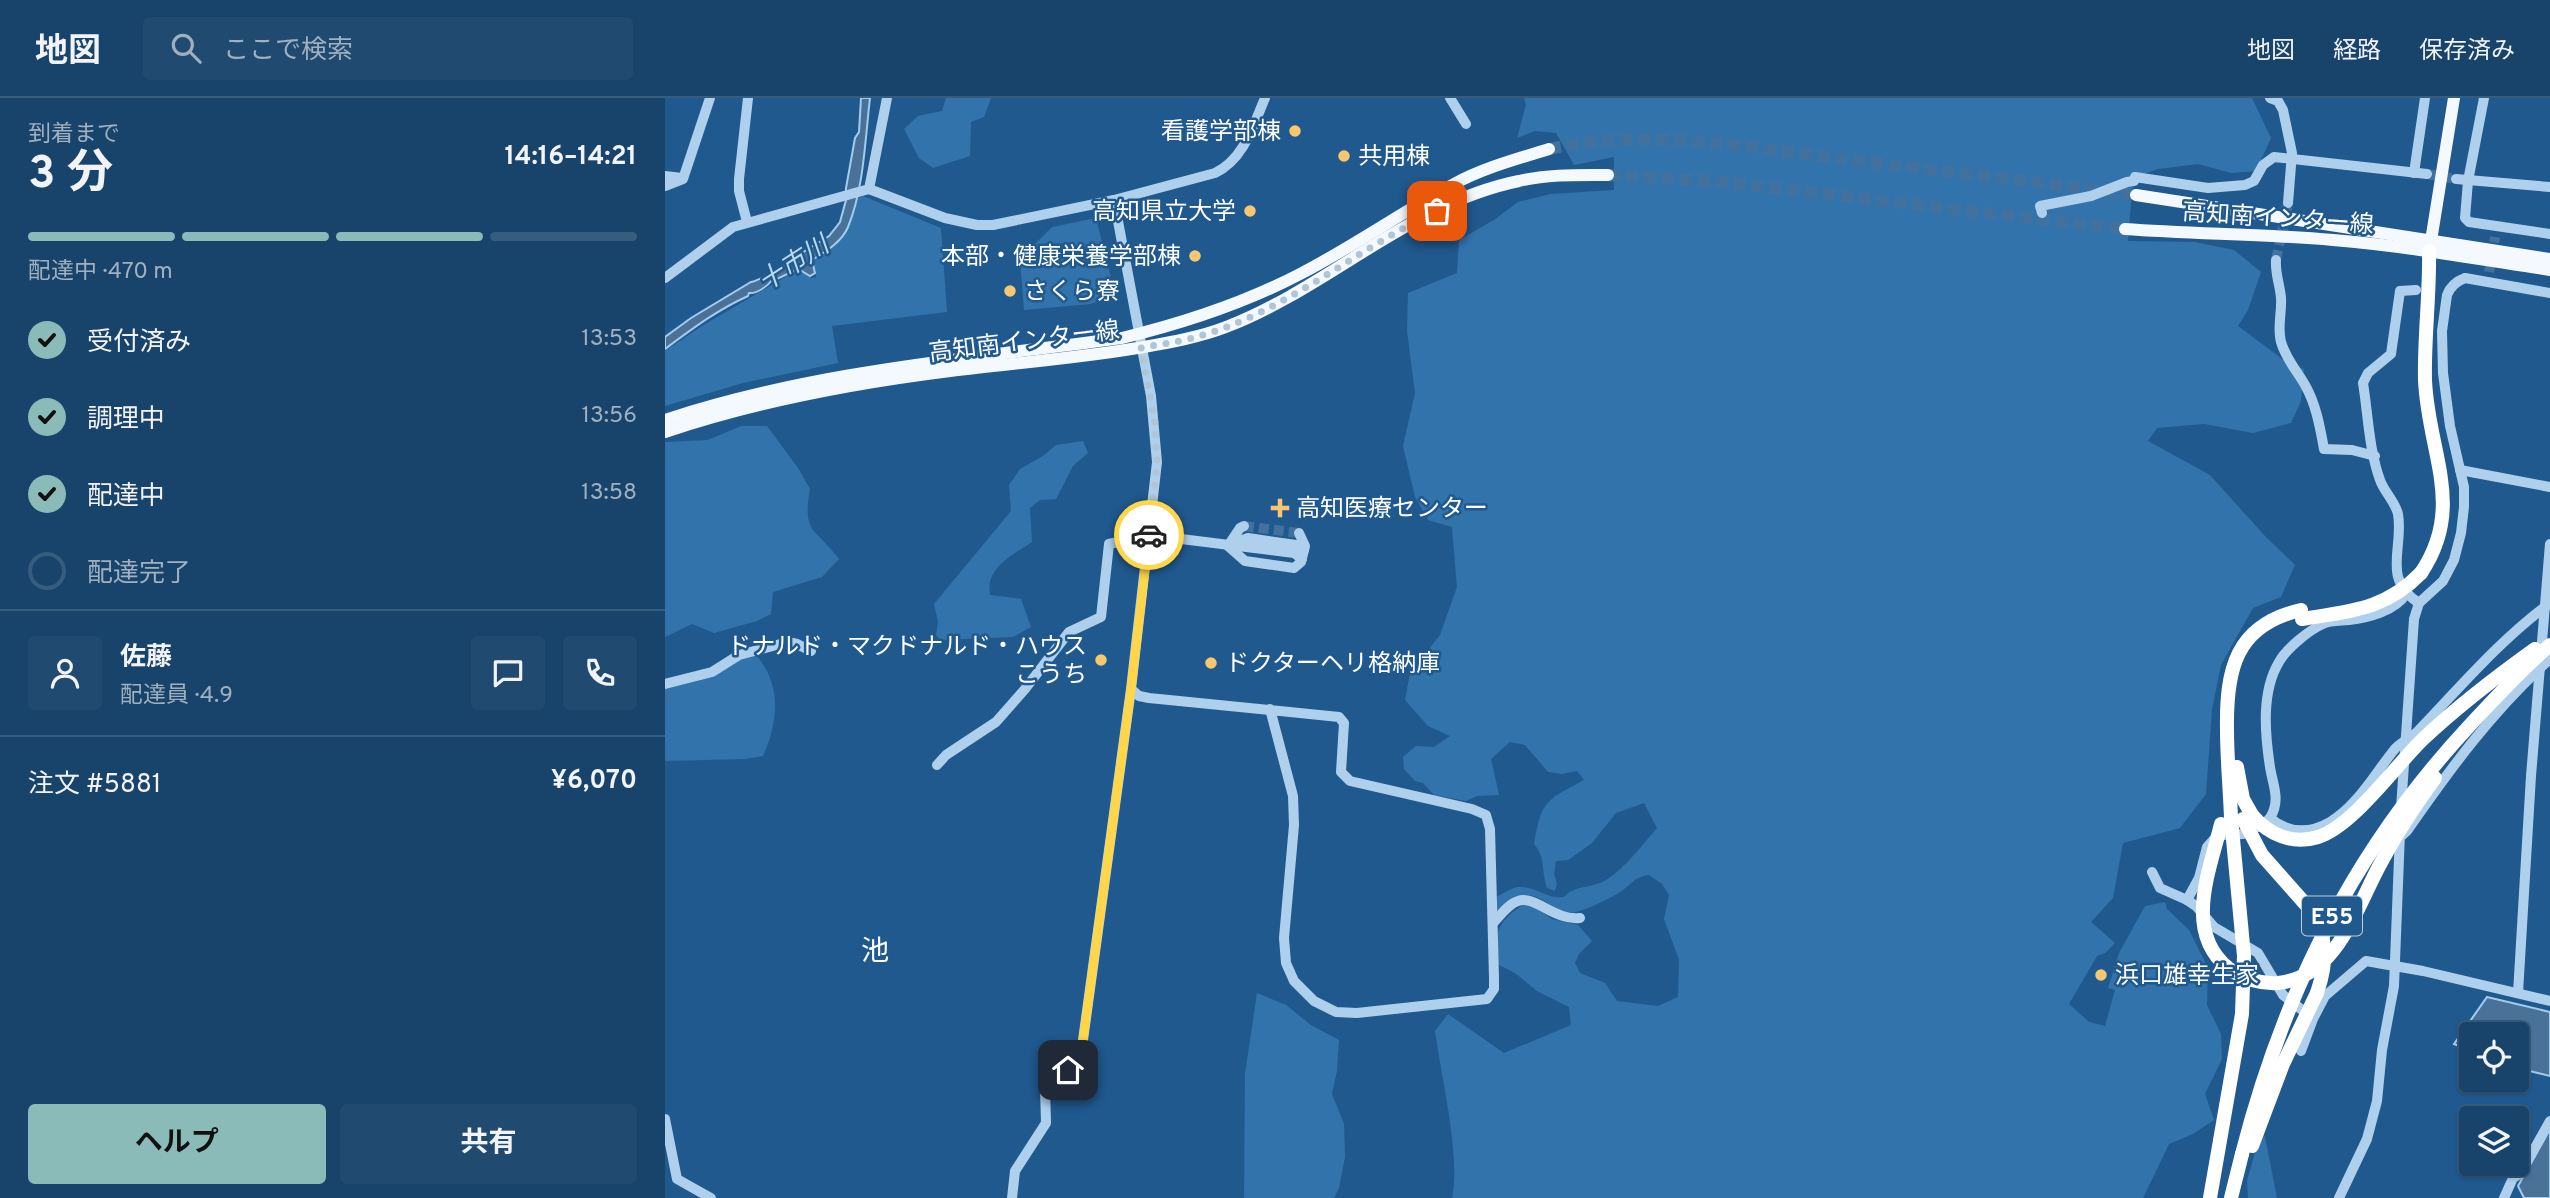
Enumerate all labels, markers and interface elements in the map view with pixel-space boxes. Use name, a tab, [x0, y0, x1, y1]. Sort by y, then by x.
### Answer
search box	[143, 17, 633, 80]
icon: search	[167, 29, 205, 67]
text: 地図	[35, 32, 101, 74]
text: ここで検索	[223, 35, 353, 68]
text: 地図	[2247, 37, 2295, 67]
text: 経路	[2333, 37, 2381, 67]
text: 保存済み	[2419, 37, 2515, 67]
place label: 看護学部棟	[1161, 118, 1281, 148]
text: 到着まで	[28, 121, 120, 150]
marker: 看護学部棟	[1287, 123, 1303, 139]
text: 14:16–14:21	[504, 141, 637, 174]
place label: 共用棟	[1358, 143, 1430, 173]
text: 3 分	[28, 146, 113, 205]
marker: 共用棟	[1336, 148, 1352, 164]
pin	[1407, 181, 1467, 241]
icon: bag	[1418, 192, 1456, 230]
place label: 高知県立大学	[1092, 198, 1236, 228]
street label: 高知南インター線	[2181, 198, 2375, 242]
marker: 高知県立大学	[1242, 203, 1258, 219]
water label: 十市川	[753, 228, 839, 300]
place label: 本部・健康栄養学部棟	[941, 243, 1181, 273]
marker: 本部・健康栄養学部棟	[1187, 248, 1203, 264]
text: 配達中 · 470 m	[28, 258, 173, 287]
place label: さくら寮	[1024, 278, 1120, 308]
marker: さくら寮	[1002, 283, 1018, 299]
street label: 高知南インター線	[927, 316, 1121, 370]
icon: check	[28, 321, 66, 359]
text: 13:53	[581, 325, 637, 354]
text: 受付済み	[87, 327, 191, 360]
icon: check	[28, 398, 66, 436]
text: 13:56	[581, 402, 637, 431]
text: 調理中	[87, 404, 165, 437]
icon: check	[28, 475, 66, 513]
text: 13:58	[581, 479, 637, 508]
text: 配達中	[87, 481, 165, 514]
place label: 高知医療センター	[1296, 495, 1488, 525]
marker: 高知医療センター	[1270, 498, 1290, 518]
courier	[1114, 500, 1184, 570]
icon: car	[1130, 516, 1168, 554]
text: 配達完了	[87, 558, 191, 591]
place label: ドナルド・マクドナルド・ハウス こうち	[727, 633, 1087, 691]
button: person	[28, 636, 102, 710]
button: chat	[471, 636, 545, 710]
button: phone	[563, 636, 637, 710]
text: 佐藤	[120, 642, 172, 675]
place label: ドクターヘリ格納庫	[1225, 650, 1440, 680]
marker: ドナルド・マクドナルド・ハウス こうち	[1093, 652, 1109, 668]
marker: ドクターヘリ格納庫	[1203, 655, 1219, 671]
text: 配達員 · 4.9	[120, 682, 233, 711]
text: ¥6,070	[551, 765, 637, 798]
text: 注文 #5881	[28, 769, 161, 802]
road number: E55	[2302, 896, 2362, 936]
district label: 池	[861, 935, 889, 971]
place label: 浜口雄幸生家	[2115, 962, 2259, 992]
marker: 浜口雄幸生家	[2093, 967, 2109, 983]
map controls	[2459, 1022, 2529, 1176]
button: locate	[2459, 1022, 2529, 1092]
pin	[1038, 1040, 1098, 1100]
icon: home	[1049, 1051, 1087, 1089]
button: ヘルプ	[28, 1104, 326, 1184]
button: 共有	[340, 1104, 637, 1184]
button: layers	[2459, 1106, 2529, 1176]

